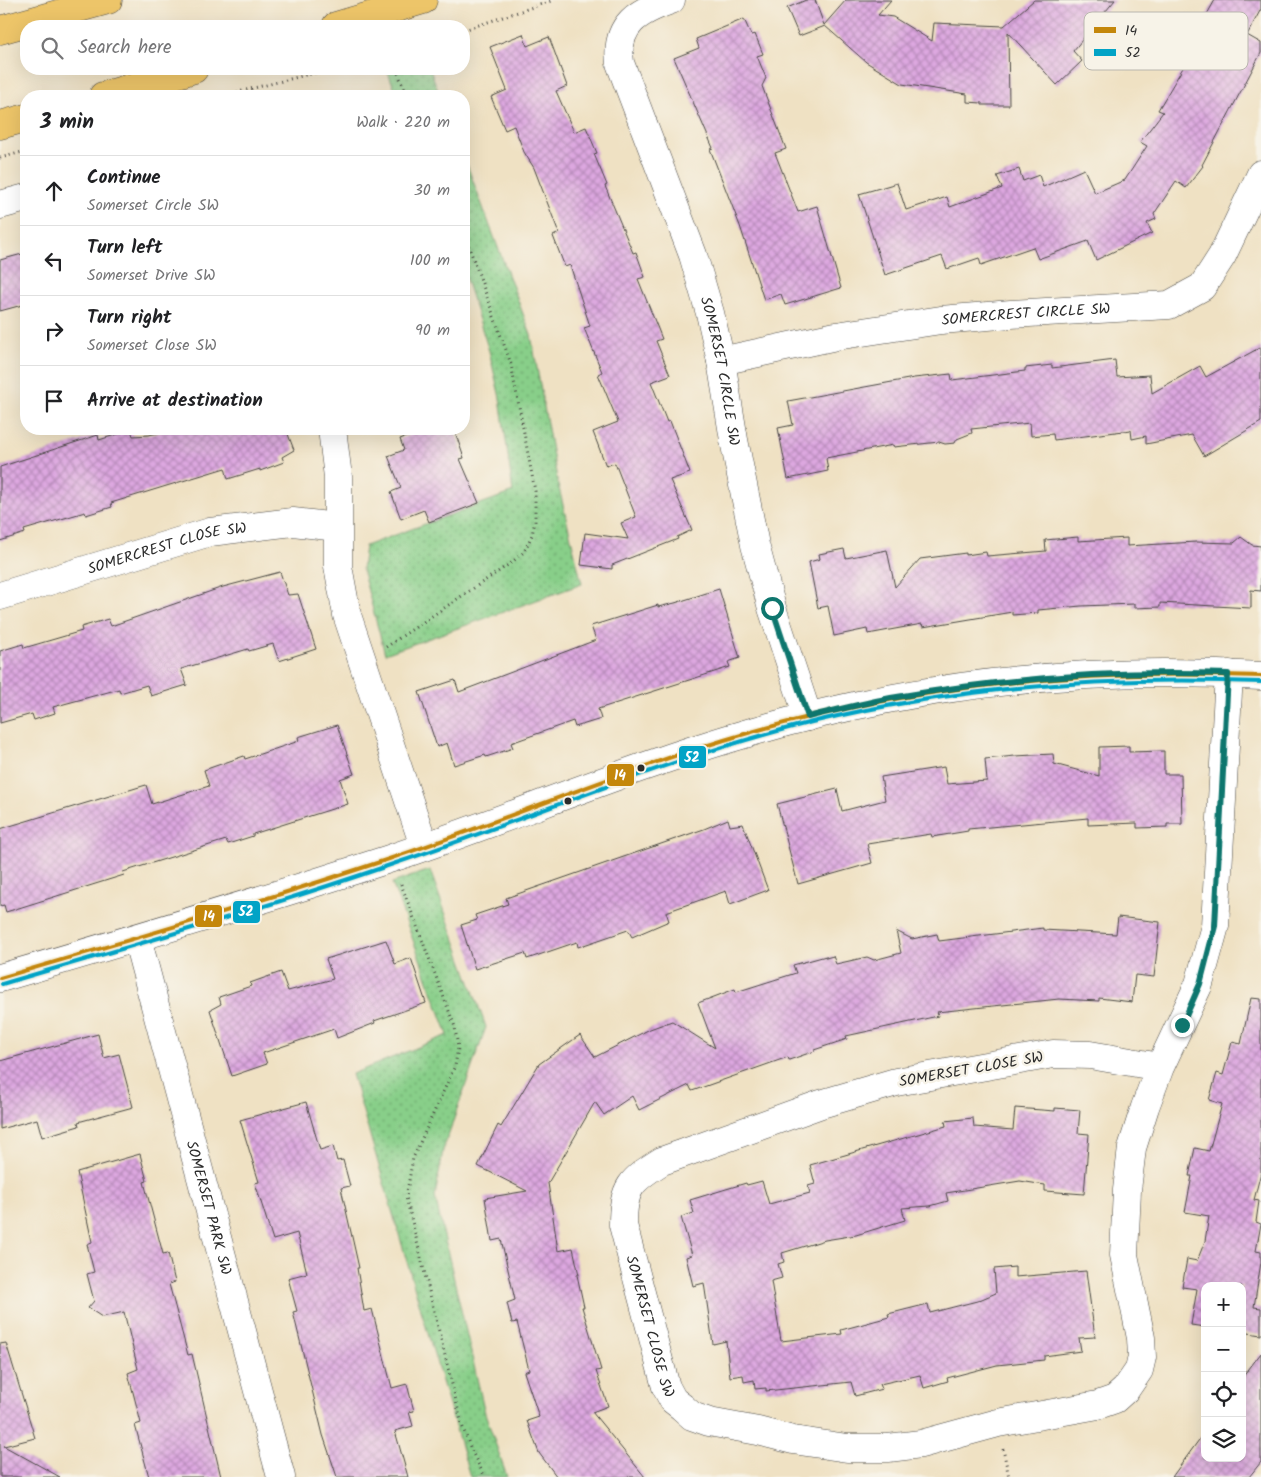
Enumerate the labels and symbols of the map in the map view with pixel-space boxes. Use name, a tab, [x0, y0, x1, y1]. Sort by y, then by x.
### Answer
legend	[1084, 12, 1248, 70]
text: 14	[1125, 20, 1137, 42]
text: 52	[1125, 42, 1141, 64]
street label: SOMERSET CIRCLE SW	[693, 294, 746, 448]
street label: SOMERCREST CIRCLE SW	[941, 297, 1111, 333]
street label: SOMERCREST CLOSE SW	[85, 517, 248, 582]
route start	[761, 597, 784, 620]
line badge: 52	[678, 745, 707, 769]
text: 52	[683, 747, 700, 769]
line badge: 14	[606, 763, 635, 787]
unlabelled marker	[636, 763, 646, 773]
text: 14	[614, 765, 626, 787]
unlabelled marker	[563, 796, 573, 806]
line badge: 52	[232, 900, 261, 924]
text: 52	[237, 901, 254, 923]
line badge: 14	[194, 904, 223, 928]
text: 14	[203, 906, 215, 928]
route end	[1171, 1014, 1194, 1037]
street label: SOMERSET CLOSE SW	[897, 1045, 1045, 1094]
street label: SOMERSET PARK SW	[179, 1138, 238, 1278]
street label: SOMERSET CLOSE SW	[619, 1253, 681, 1403]

